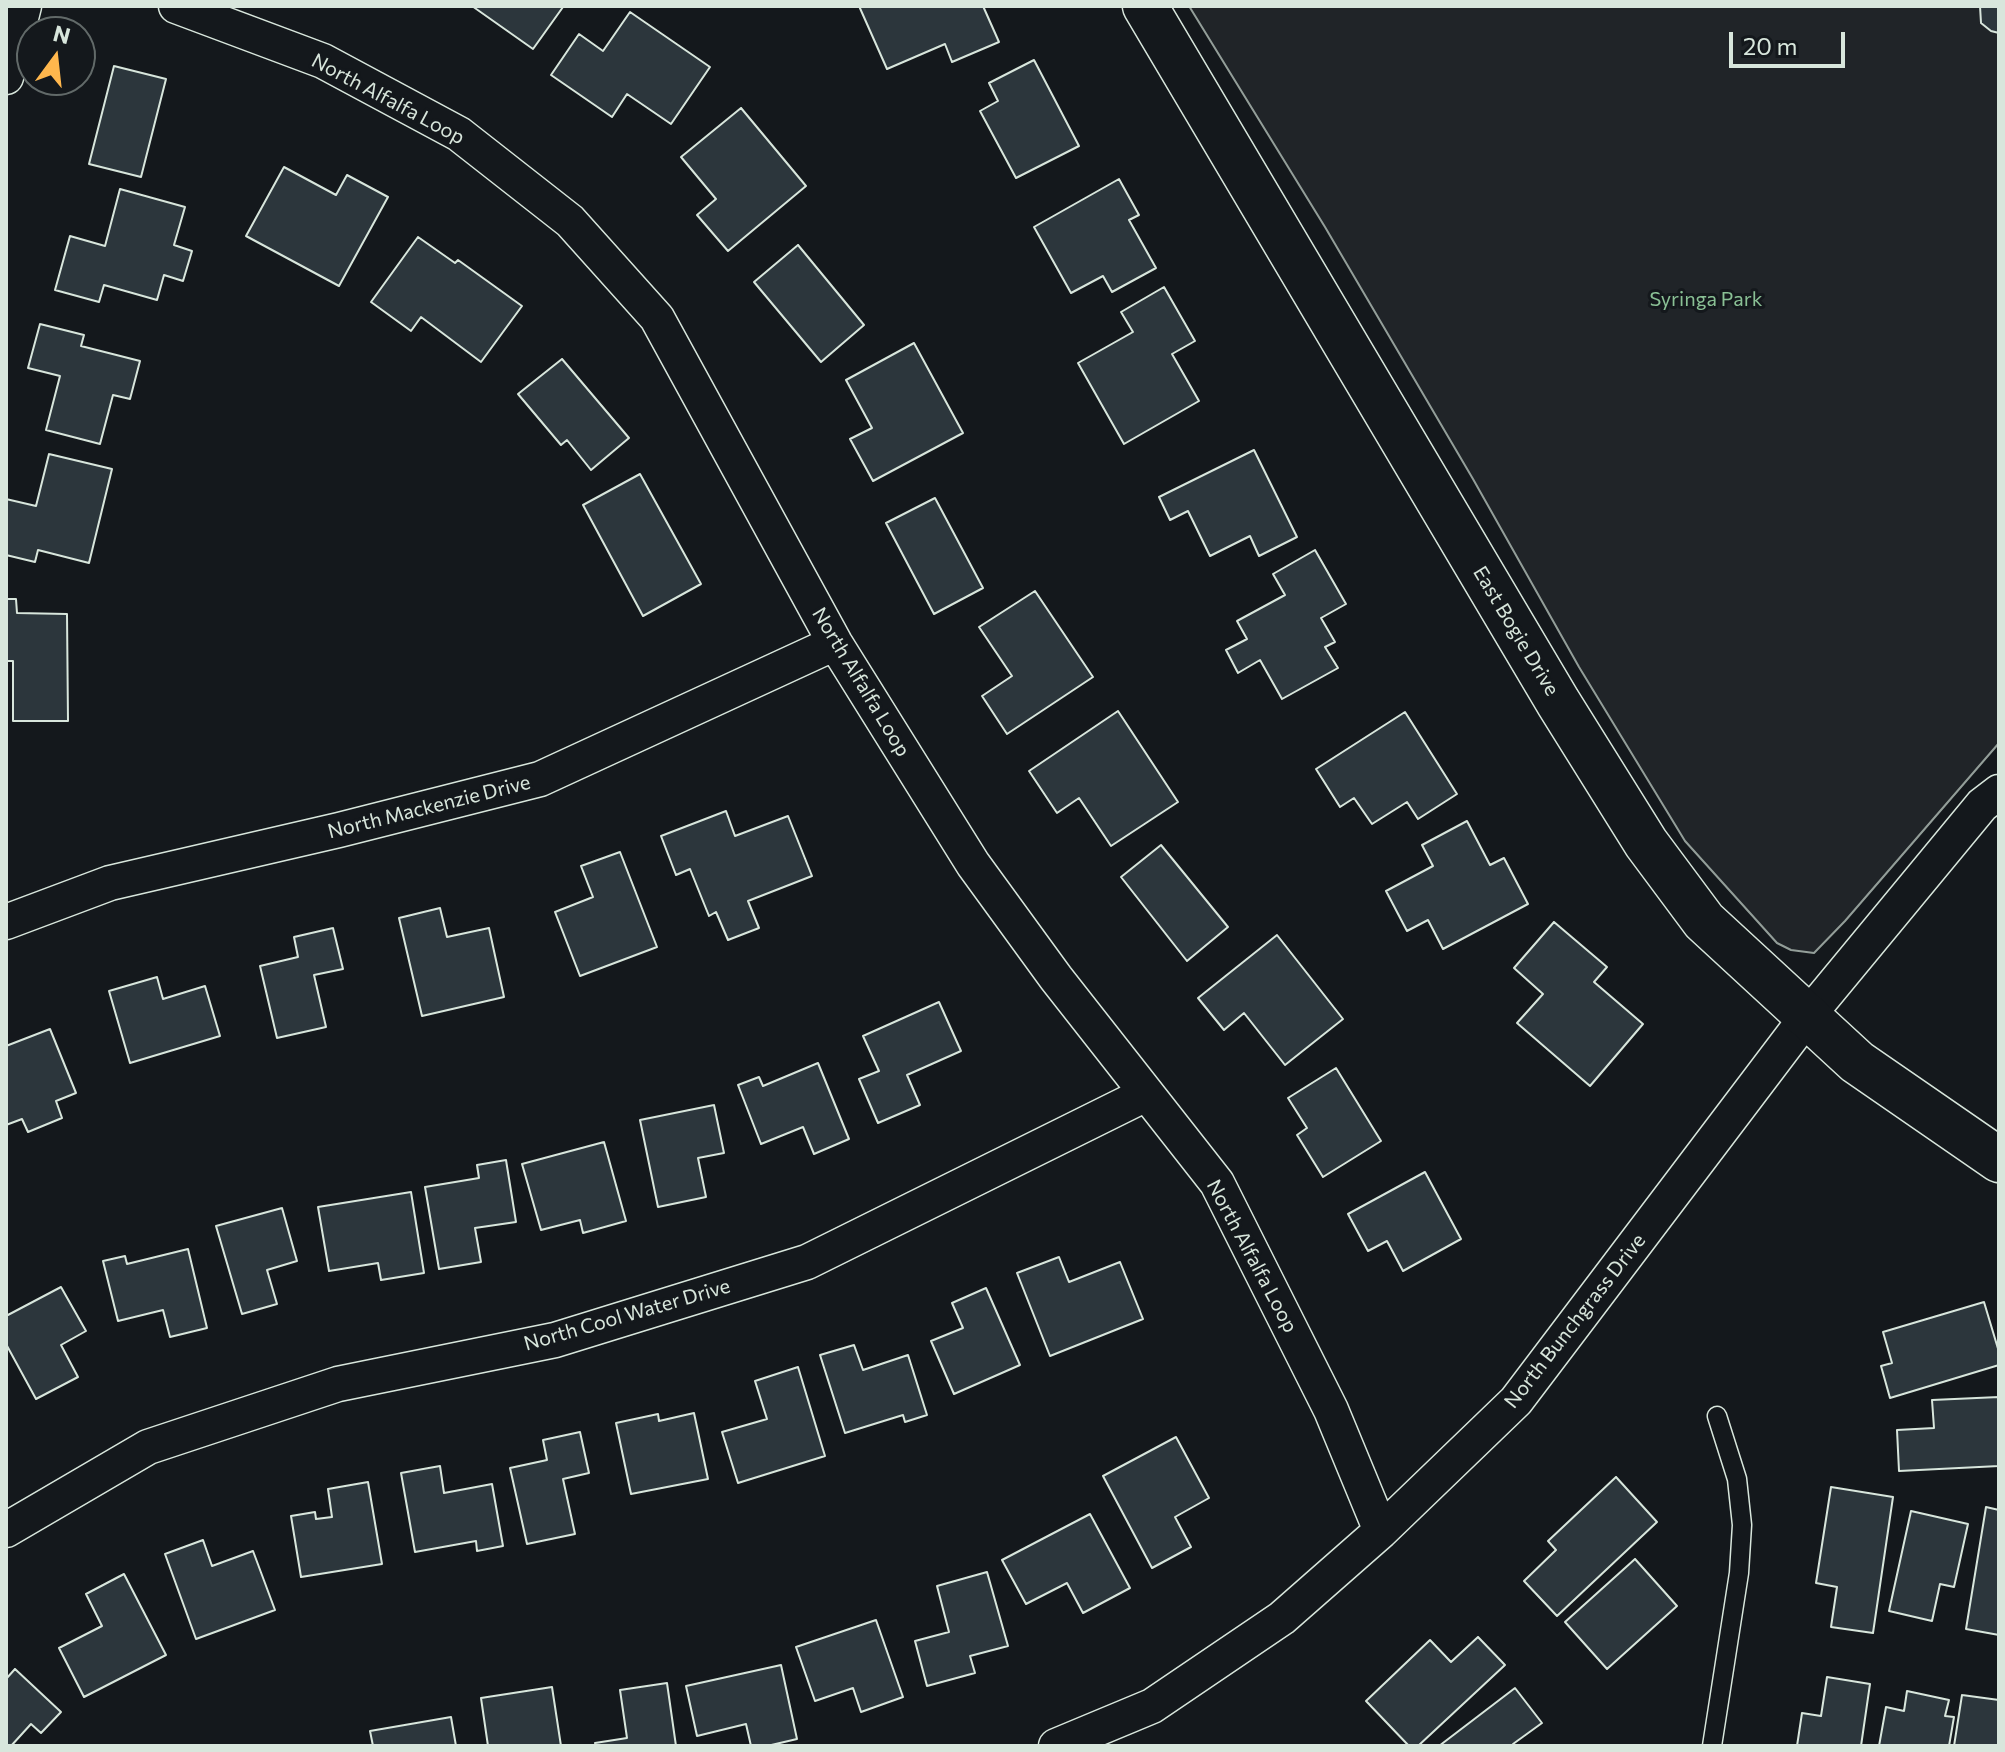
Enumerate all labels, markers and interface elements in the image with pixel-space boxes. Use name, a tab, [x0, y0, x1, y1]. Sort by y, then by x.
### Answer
north arrow	[16, 16, 96, 96]
scale bar	[1733, 16, 1849, 66]
text: N	[50, 19, 73, 49]
text: 20 m	[1743, 31, 1797, 60]
street label: North Alfalfa Loop	[307, 49, 469, 149]
park label: Syringa Park	[1649, 287, 1763, 311]
street label: East Bogie Drive	[1468, 562, 1564, 700]
street label: North Alfalfa Loop	[807, 603, 915, 761]
street label: North Mackenzie Drive	[325, 770, 533, 844]
street label: North Alfalfa Loop	[1202, 1175, 1302, 1337]
street label: North Bunchgrass Drive	[1499, 1229, 1651, 1413]
street label: North Cool Water Drive	[521, 1274, 733, 1356]

